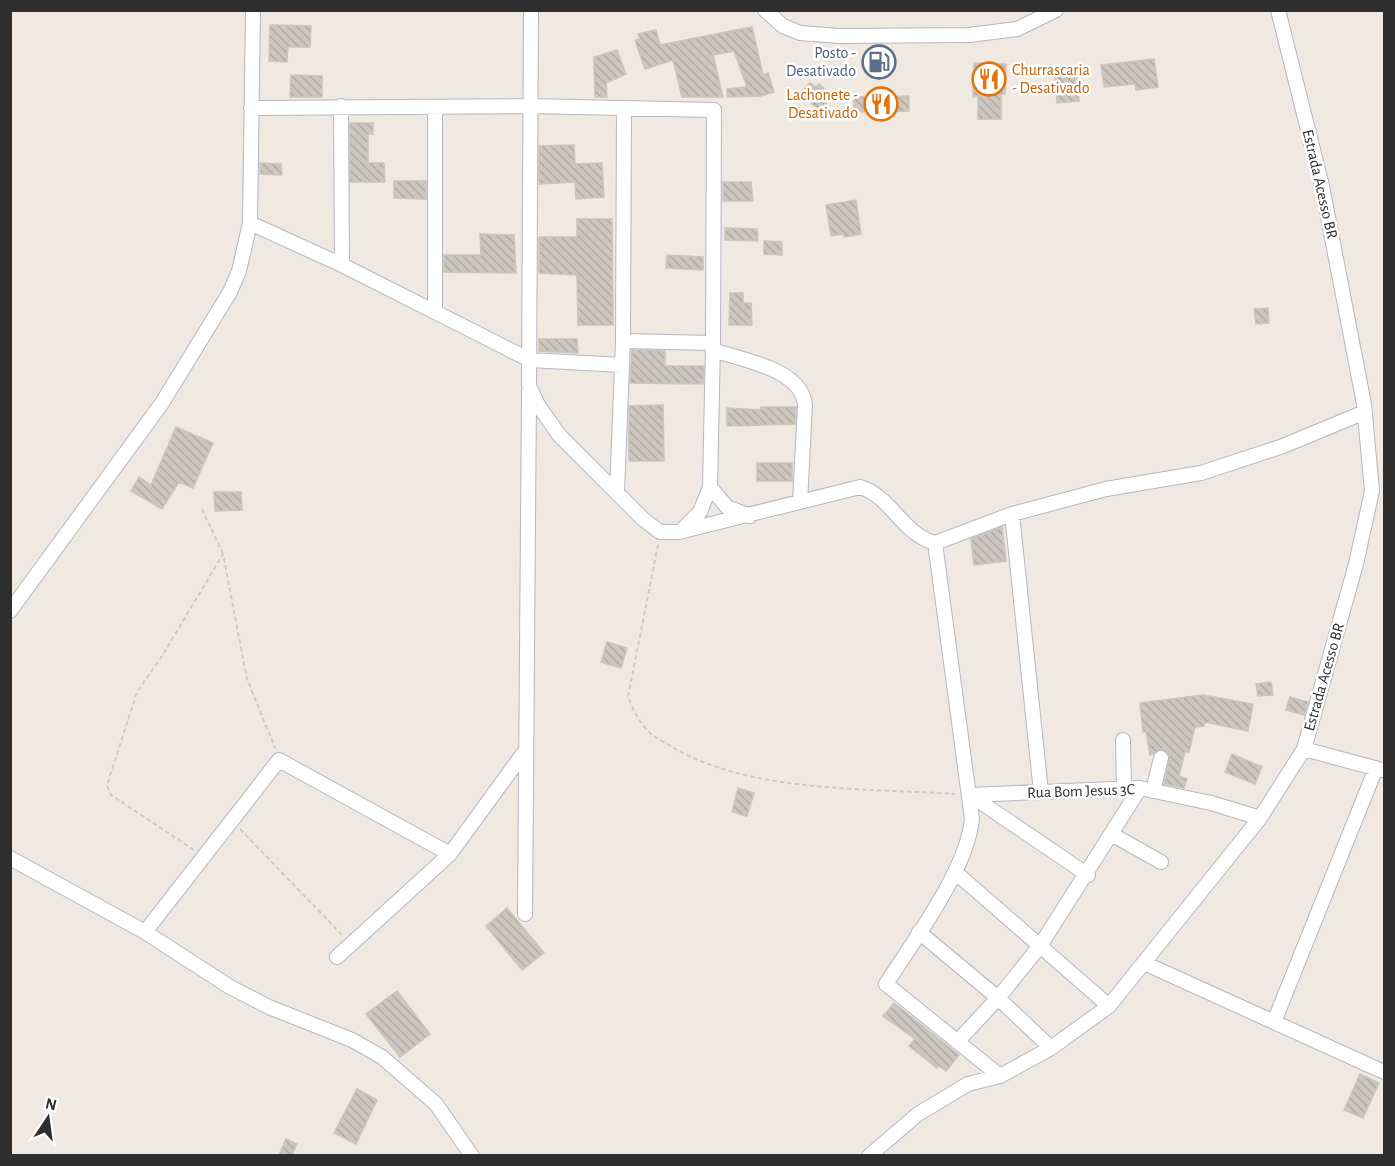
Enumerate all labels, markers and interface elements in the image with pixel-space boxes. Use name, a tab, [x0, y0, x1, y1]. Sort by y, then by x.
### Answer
fuel station icon: Posto - Desativado	[861, 44, 897, 80]
place label: Posto - Desativado	[786, 45, 856, 79]
restaurant icon: Churrascaria - Desativado	[971, 61, 1007, 97]
place label: Churrascaria - Desativado	[1012, 62, 1090, 96]
restaurant icon: Lachonete - Desativado	[863, 86, 899, 122]
place label: Lachonete - Desativado	[786, 87, 858, 121]
street label: Estrada Acesso BR	[1300, 128, 1340, 240]
street label: Estrada Acesso BR	[1301, 621, 1347, 733]
street label: Rua Bom Jesus 3C	[1027, 781, 1135, 801]
north arrow	[18, 1088, 78, 1148]
text: N	[44, 1095, 58, 1113]

